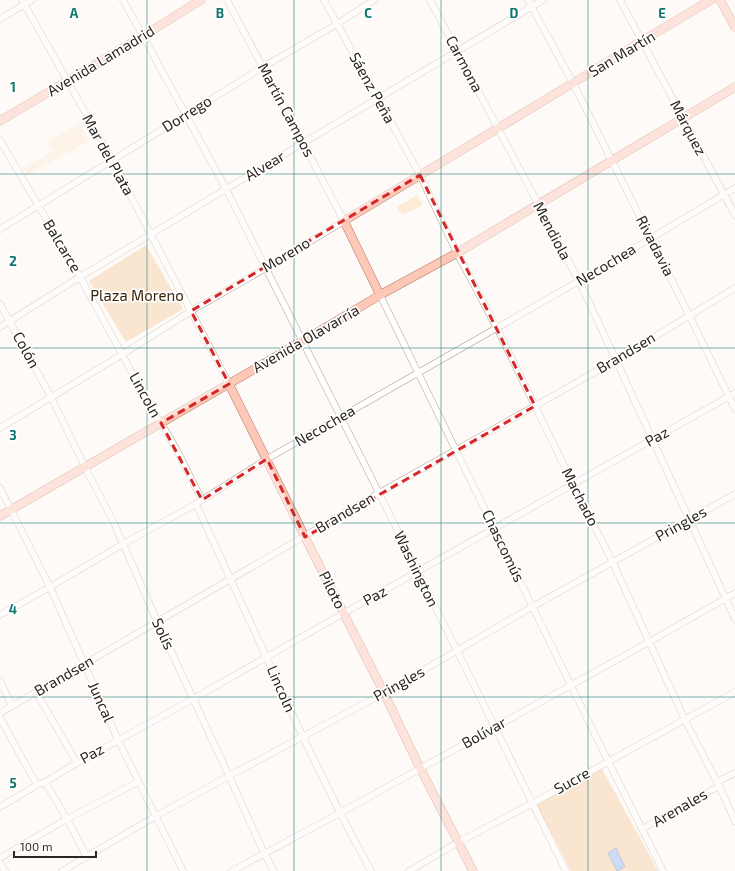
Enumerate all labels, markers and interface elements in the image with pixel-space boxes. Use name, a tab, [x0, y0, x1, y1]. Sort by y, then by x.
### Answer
text: A	[70, 5, 79, 21]
text: B	[216, 5, 224, 21]
text: C	[364, 5, 372, 21]
text: D	[510, 5, 519, 21]
text: E	[658, 5, 666, 21]
street label: Avenida Lamadrid	[44, 21, 157, 99]
street label: San Martín	[585, 26, 658, 80]
street label: Carmona	[443, 32, 487, 95]
street label: Sáenz Peña	[346, 49, 400, 126]
street label: Martín Campos	[255, 60, 319, 160]
text: 1	[10, 79, 16, 95]
street label: Dorrego	[158, 91, 215, 135]
street label: Márquez	[667, 97, 711, 158]
street label: Mar del Plata	[79, 111, 139, 198]
street label: Alvear	[241, 146, 288, 184]
street label: Mendiola	[530, 198, 576, 263]
street label: Rivadavia	[633, 212, 679, 279]
street label: Balcarce	[40, 216, 86, 275]
street label: Moreno	[258, 233, 313, 275]
street label: Necochea	[572, 239, 639, 289]
text: 2	[9, 253, 17, 269]
park label: Plaza Moreno	[90, 286, 184, 304]
street label: Avenida Olavarría	[249, 300, 362, 376]
street label: Colón	[10, 328, 44, 371]
street label: Brandsen	[593, 328, 658, 377]
street label: Lincoln	[126, 369, 166, 420]
street label: Necochea	[291, 401, 358, 450]
street label: Paz	[641, 422, 672, 450]
text: 3	[9, 427, 17, 443]
street label: Machado	[559, 464, 603, 529]
street label: Brandsen	[312, 488, 377, 536]
street label: Pringles	[652, 502, 709, 545]
street label: Chascomús	[479, 506, 529, 585]
street label: Washington	[391, 528, 443, 610]
street label: Piloto	[316, 568, 350, 611]
street label: Paz	[359, 581, 390, 609]
text: 4	[9, 601, 17, 617]
street label: Solís	[149, 615, 179, 652]
street label: Brandsen	[31, 651, 96, 699]
street label: Pringles	[370, 662, 427, 705]
street label: Lincoln	[264, 663, 300, 715]
street label: Juncal	[85, 679, 119, 725]
street label: Bolívar	[458, 713, 509, 752]
street label: Paz	[76, 739, 107, 767]
street label: Sucre	[550, 763, 593, 797]
text: 5	[9, 775, 17, 791]
street label: Arenales	[649, 784, 710, 830]
scale bar	[14, 833, 96, 859]
text: 100 m	[20, 839, 52, 853]

